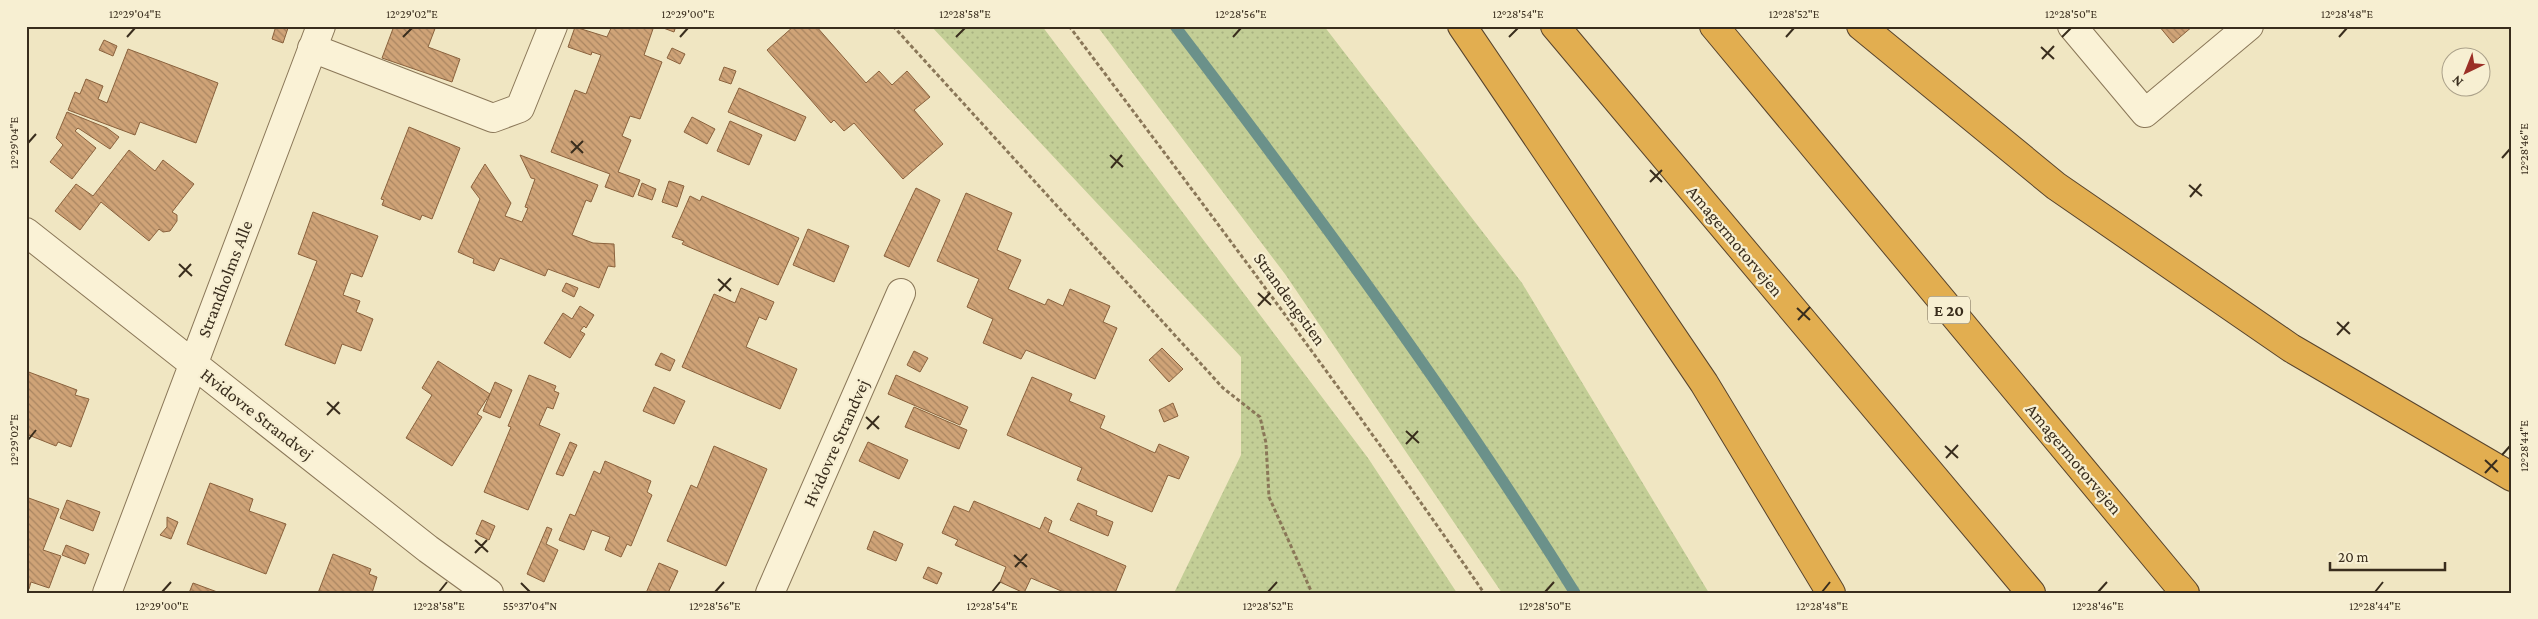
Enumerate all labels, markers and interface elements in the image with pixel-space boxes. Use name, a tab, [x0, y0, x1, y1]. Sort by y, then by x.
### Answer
text: 12°29'04"E	[109, 7, 162, 21]
text: 12°29'02"E	[386, 7, 438, 21]
text: 12°29'00"E	[662, 7, 715, 21]
text: 12°28'58"E	[939, 7, 991, 21]
text: 12°28'56"E	[1215, 7, 1267, 21]
text: 12°28'54"E	[1492, 7, 1544, 21]
text: 12°28'52"E	[1769, 7, 1820, 21]
text: 12°28'50"E	[2045, 7, 2097, 21]
text: 12°28'48"E	[2321, 7, 2373, 21]
north arrow	[2440, 48, 2490, 98]
text: N	[2448, 72, 2466, 91]
text: 12°29'04"E	[7, 116, 21, 169]
text: 12°28'46"E	[2517, 123, 2531, 175]
street label: Amagermotorvejen	[1682, 181, 1787, 301]
street label: Strandholms Alle	[193, 218, 257, 340]
street label: Strandengstien	[1250, 249, 1330, 349]
road number: E 20	[1928, 296, 1970, 324]
street label: Hvidovre Strandvej	[196, 364, 317, 465]
street label: Hvidovre Strandvej	[799, 376, 874, 510]
street label: Amagermotorvejen	[2021, 399, 2126, 519]
text: 12°29'02"E	[7, 414, 21, 466]
text: 12°28'44"E	[2517, 420, 2531, 472]
scale bar	[2330, 539, 2446, 571]
text: 20 m	[2338, 549, 2369, 565]
text: 12°29'00"E	[136, 599, 189, 613]
text: 12°28'58"E	[413, 599, 465, 613]
text: 55°37'04"N	[503, 599, 557, 613]
text: 12°28'56"E	[689, 599, 741, 613]
text: 12°28'54"E	[966, 599, 1018, 613]
text: 12°28'52"E	[1243, 599, 1294, 613]
text: 12°28'50"E	[1519, 599, 1571, 613]
text: 12°28'48"E	[1796, 599, 1848, 613]
text: 12°28'46"E	[2072, 599, 2124, 613]
text: 12°28'44"E	[2349, 599, 2401, 613]

